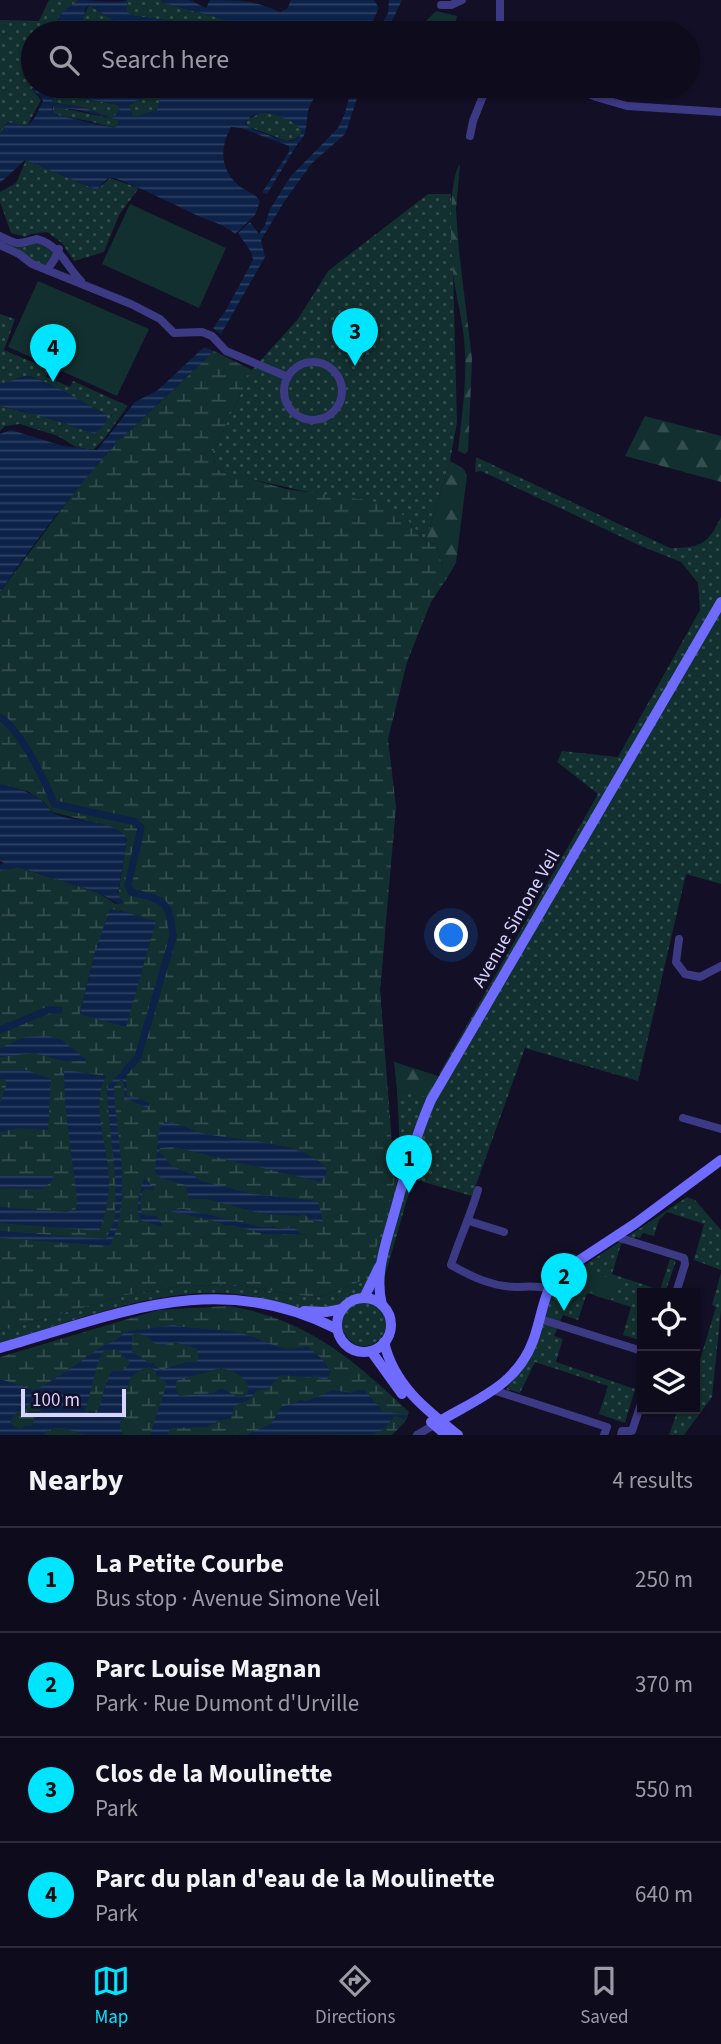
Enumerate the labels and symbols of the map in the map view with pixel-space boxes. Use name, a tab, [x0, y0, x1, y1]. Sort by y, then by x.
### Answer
pin: 3	[332, 308, 378, 366]
pin: 4	[30, 324, 76, 382]
street label: Avenue Simone Veil	[466, 845, 567, 993]
your location	[434, 918, 468, 952]
pin: 1	[386, 1135, 432, 1193]
pin: 2	[541, 1253, 587, 1311]
scale bar	[21, 1386, 126, 1418]

